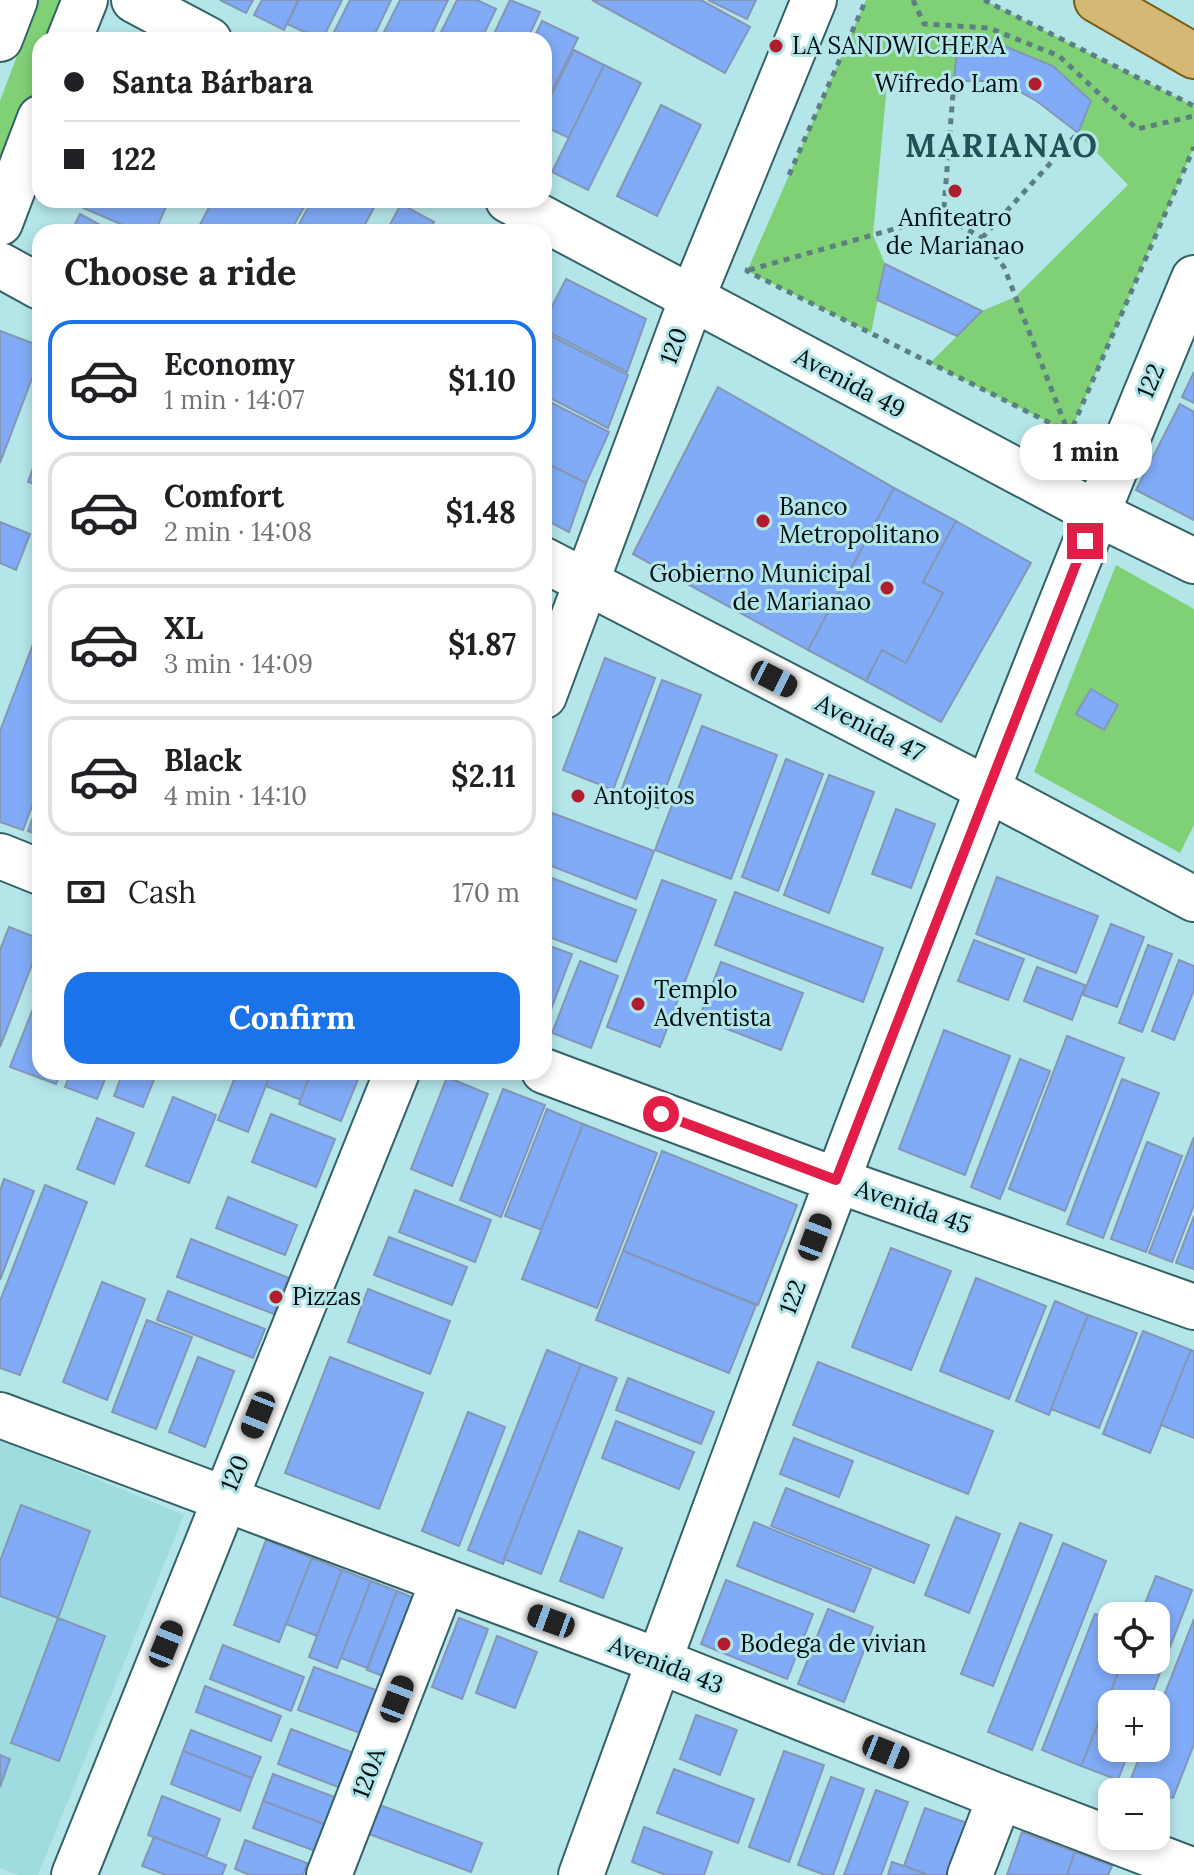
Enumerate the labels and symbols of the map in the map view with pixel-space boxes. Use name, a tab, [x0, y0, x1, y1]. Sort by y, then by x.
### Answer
place label: LA SANDWICHERA	[792, 30, 1006, 61]
marker: LA SANDWICHERA	[767, 37, 785, 55]
place label: Wifredo Lam	[875, 68, 1019, 99]
marker: Wifredo Lam	[1026, 75, 1044, 93]
district label: MARIANAO	[905, 125, 1099, 166]
marker: Anfiteatro de Marianao	[946, 182, 964, 200]
place label: Anfiteatro de Marianao	[886, 202, 1024, 261]
street label: 120	[653, 323, 694, 368]
street label: Avenida 49	[789, 340, 911, 425]
street label: 122	[1130, 359, 1172, 403]
callout: 1 min	[1019, 425, 1151, 481]
place label: Banco Metropolitano	[779, 491, 940, 550]
marker: Banco Metropolitano	[754, 512, 772, 530]
route end	[1067, 523, 1103, 559]
place label: Gobierno Municipal de Marianao	[649, 558, 871, 617]
marker: Gobierno Municipal de Marianao	[878, 579, 896, 597]
car	[747, 657, 801, 701]
street label: Avenida 47	[810, 687, 930, 768]
place label: Antojitos	[593, 780, 695, 811]
marker: Antojitos	[569, 787, 587, 805]
place label: Templo Adventista	[653, 974, 771, 1033]
marker: Templo Adventista	[629, 995, 647, 1013]
route start	[643, 1096, 679, 1132]
street label: Avenida 45	[850, 1172, 975, 1241]
car	[795, 1210, 835, 1264]
street label: 122	[772, 1275, 813, 1318]
place label: Pizzas	[292, 1281, 361, 1312]
marker: Pizzas	[267, 1288, 285, 1306]
car	[238, 1388, 278, 1442]
street label: 120	[213, 1450, 256, 1496]
car	[524, 1602, 578, 1640]
car	[146, 1617, 186, 1671]
street label: Avenida 43	[604, 1628, 728, 1701]
place label: Bodega de vivian	[740, 1628, 927, 1659]
marker: Bodega de vivian	[715, 1635, 733, 1653]
car	[377, 1672, 417, 1726]
car	[859, 1732, 913, 1772]
street label: 120A	[345, 1742, 393, 1802]

